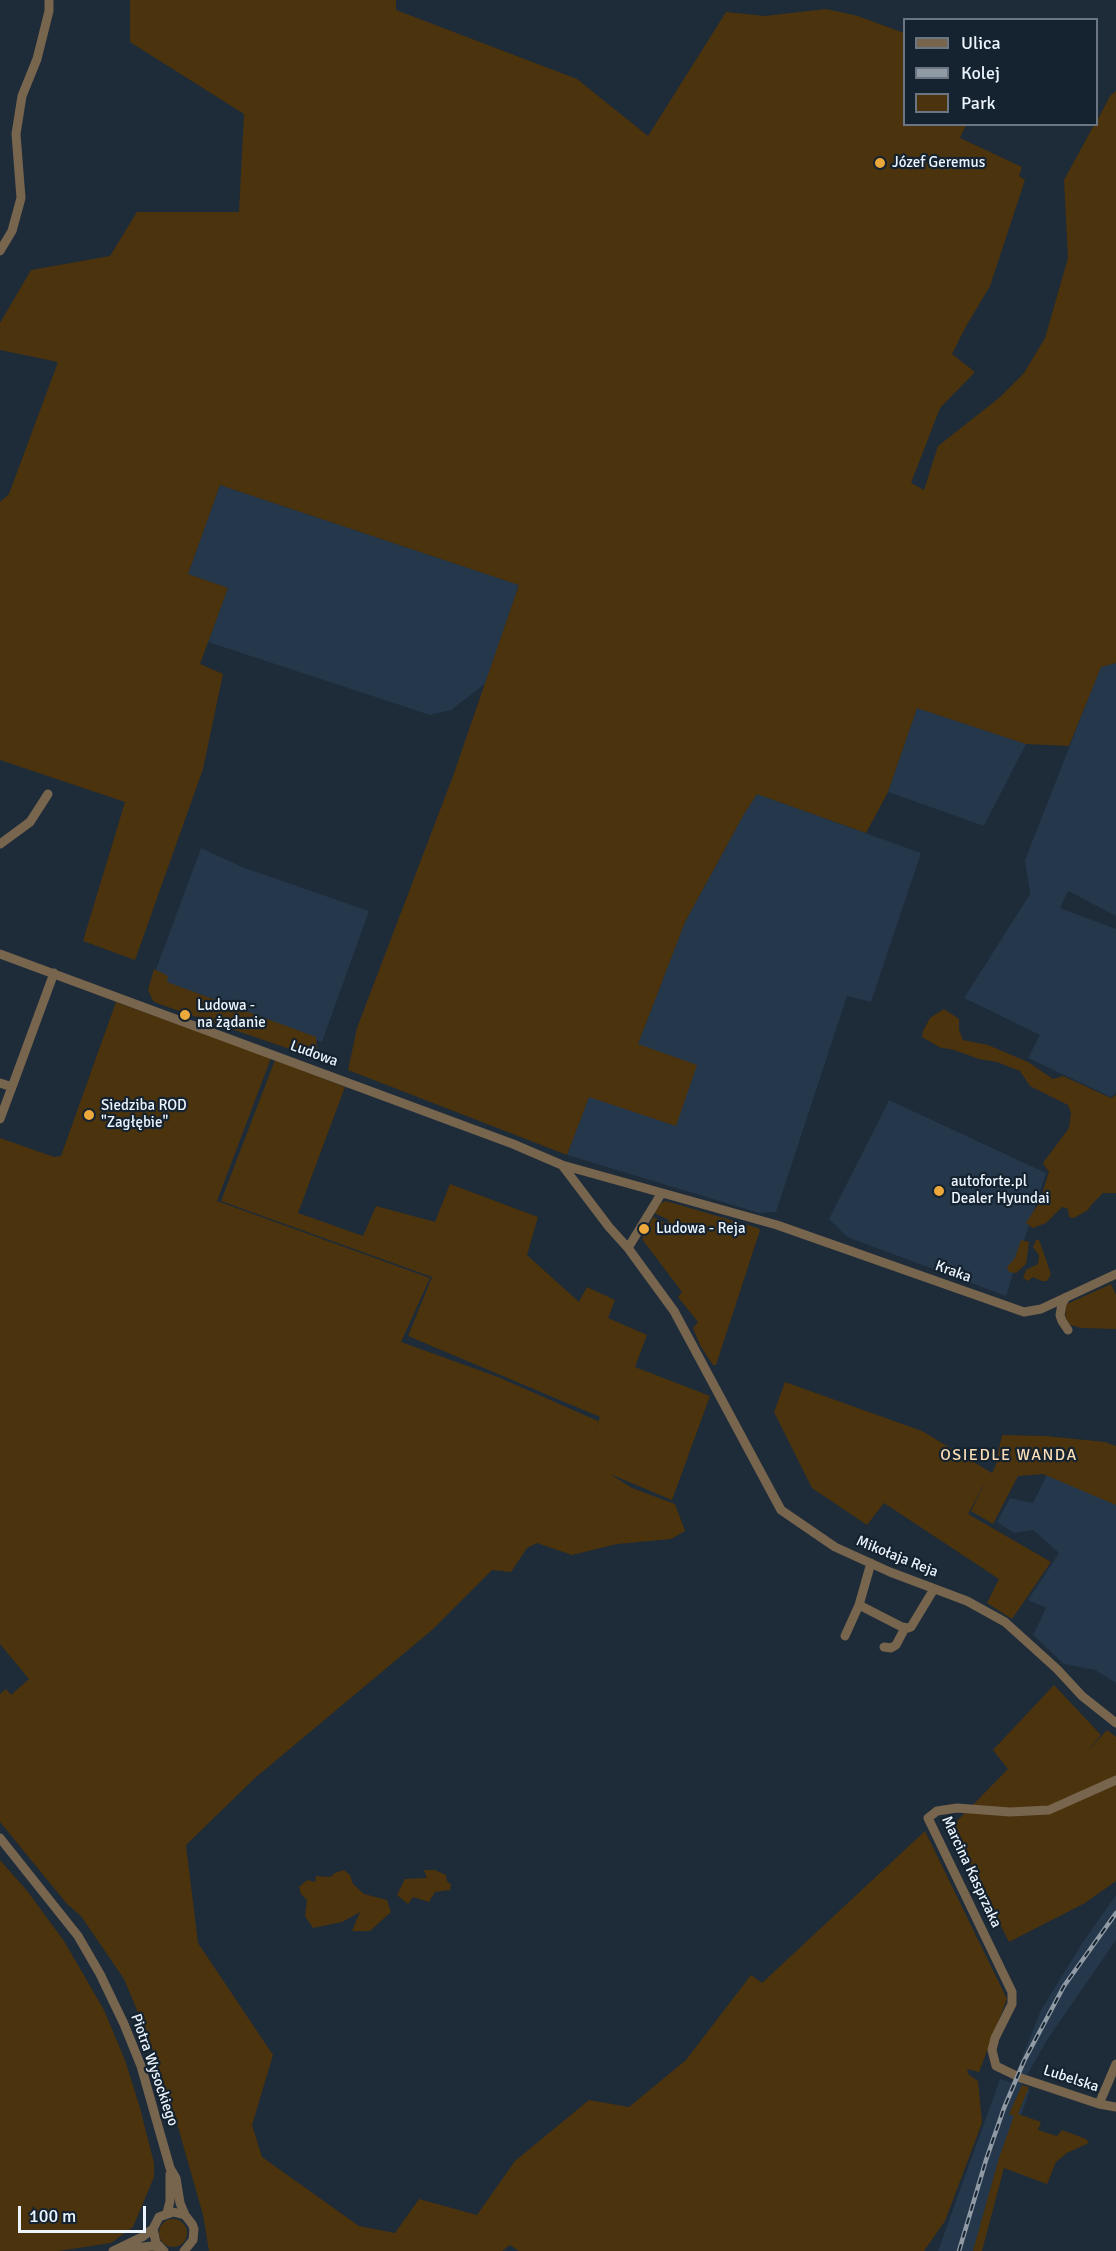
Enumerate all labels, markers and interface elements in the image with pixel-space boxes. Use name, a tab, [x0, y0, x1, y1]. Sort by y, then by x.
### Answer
legend	[903, 18, 1098, 126]
text: Ulica	[961, 32, 1001, 54]
text: Kolej	[961, 62, 1000, 84]
text: Park	[961, 92, 996, 114]
place label: Józef Geremus	[892, 154, 985, 172]
marker: Józef Geremus	[873, 156, 887, 170]
place label: Ludowa - na żądanie	[197, 997, 266, 1032]
marker: Ludowa - na żądanie	[178, 1008, 192, 1022]
street label: Ludowa	[288, 1037, 340, 1071]
place label: Siedziba ROD "Zagłębie"	[101, 1097, 187, 1132]
marker: Siedziba ROD "Zagłębie"	[82, 1108, 96, 1122]
place label: autoforte.pl Dealer Hyundai	[951, 1173, 1050, 1208]
marker: autoforte.pl Dealer Hyundai	[932, 1184, 946, 1198]
place label: Ludowa - Reja	[656, 1220, 746, 1238]
marker: Ludowa - Reja	[637, 1222, 651, 1236]
street label: Kraka	[932, 1257, 974, 1287]
district label: OSIEDLE WANDA	[940, 1446, 1078, 1466]
street label: Mikołaja Reja	[853, 1532, 941, 1582]
street label: Marcina Kasprzaka	[937, 1813, 1005, 1931]
street label: Piotra Wysockiego	[126, 2011, 182, 2129]
street label: Lubelska	[1041, 2062, 1101, 2096]
scale bar	[21, 2194, 148, 2232]
text: 100 m	[29, 2205, 76, 2227]

